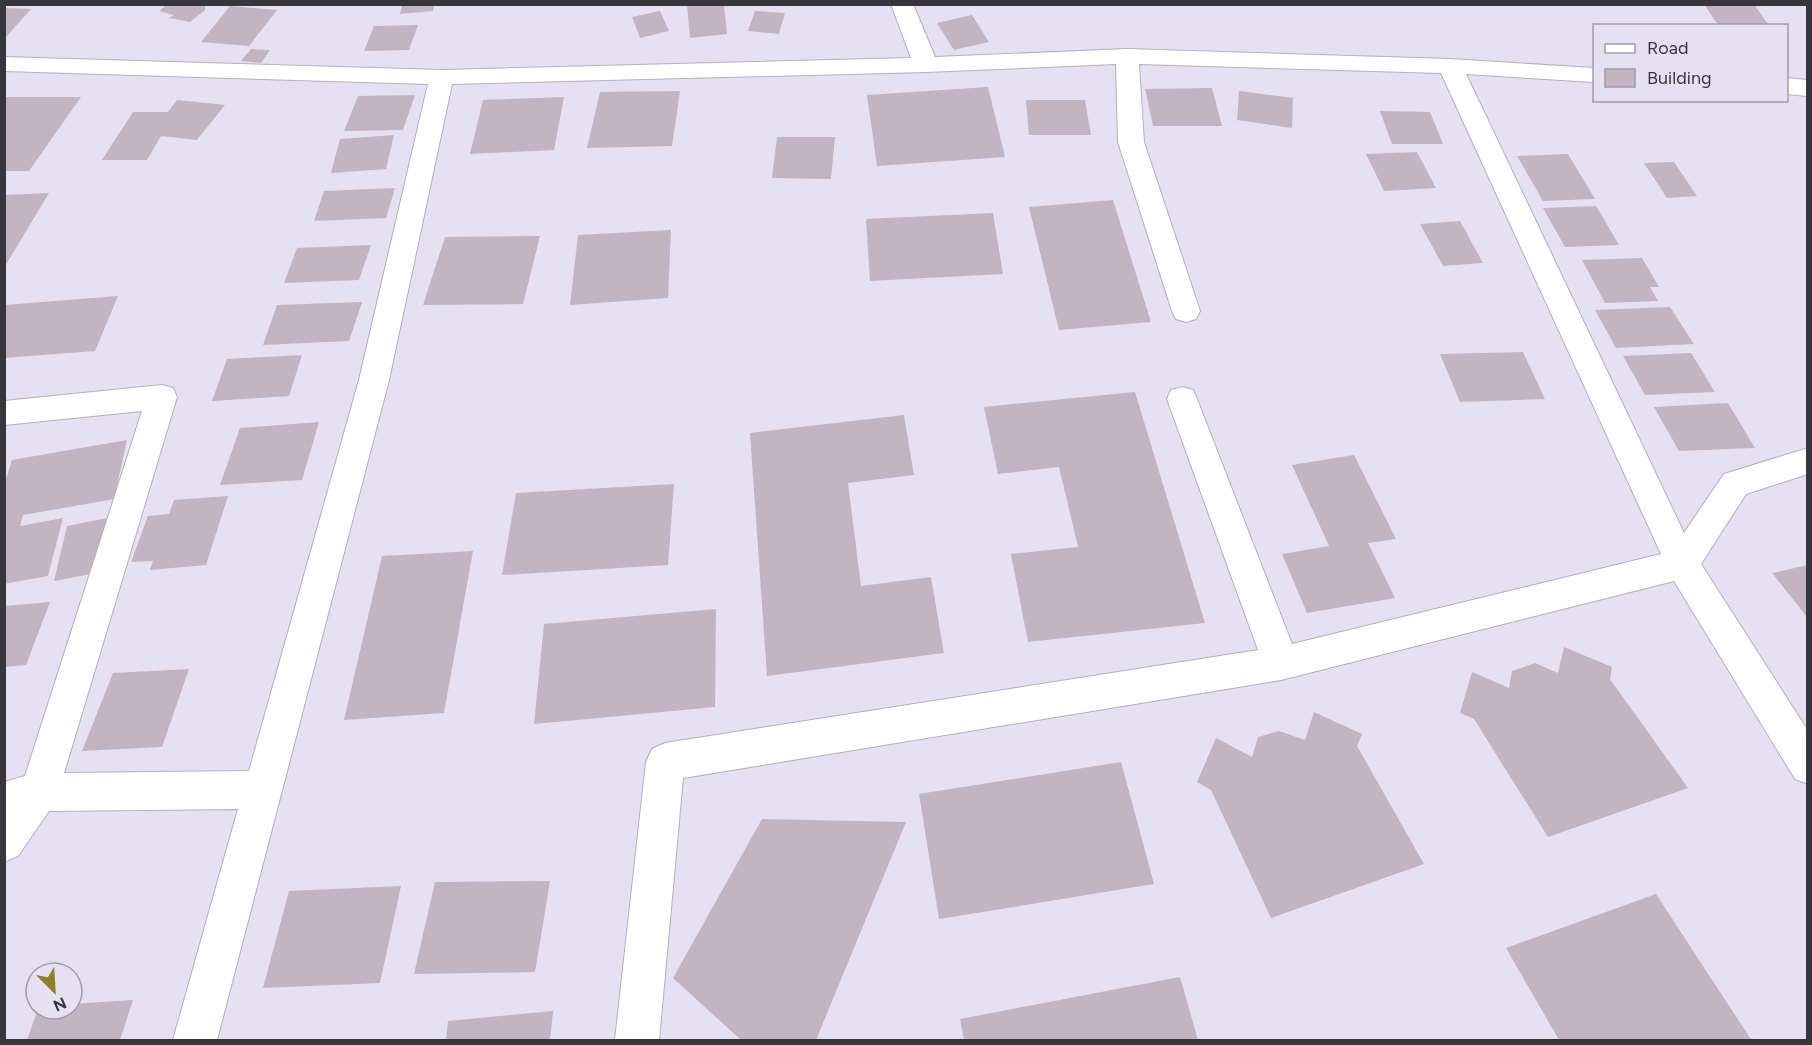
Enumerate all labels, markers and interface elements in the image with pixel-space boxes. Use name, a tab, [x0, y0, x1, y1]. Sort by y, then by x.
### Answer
legend	[1593, 24, 1788, 102]
text: Road	[1647, 37, 1688, 59]
text: Building	[1647, 67, 1712, 89]
north arrow	[24, 961, 84, 1021]
text: N	[50, 993, 69, 1015]

